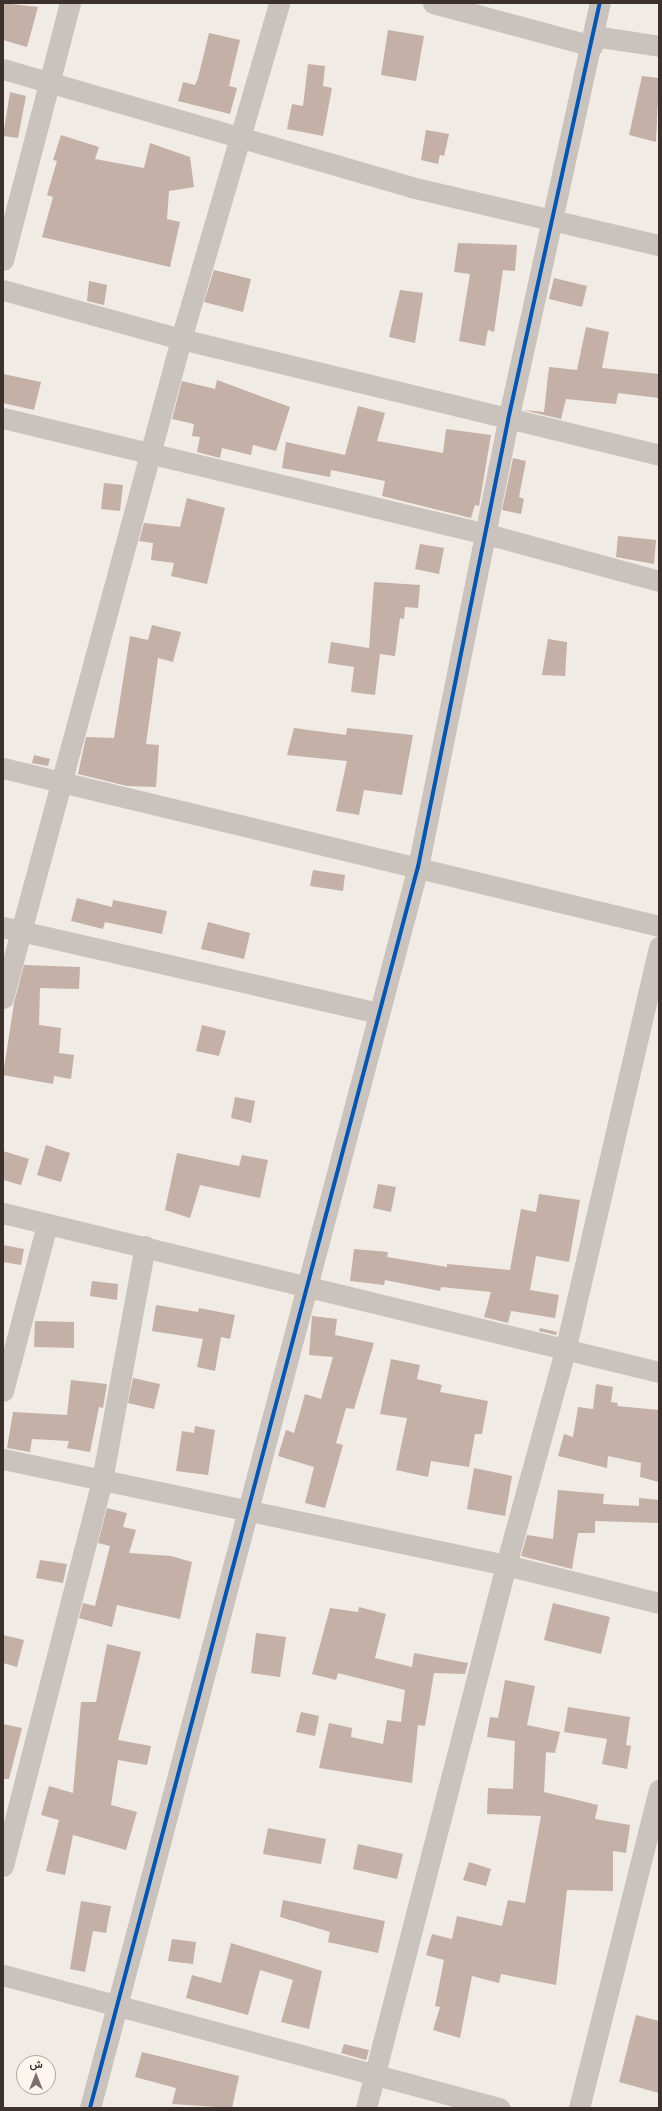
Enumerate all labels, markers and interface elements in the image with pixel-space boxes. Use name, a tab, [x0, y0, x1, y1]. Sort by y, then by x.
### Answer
north arrow	[16, 2055, 56, 2095]
text: ش	[29, 2057, 43, 2071]

